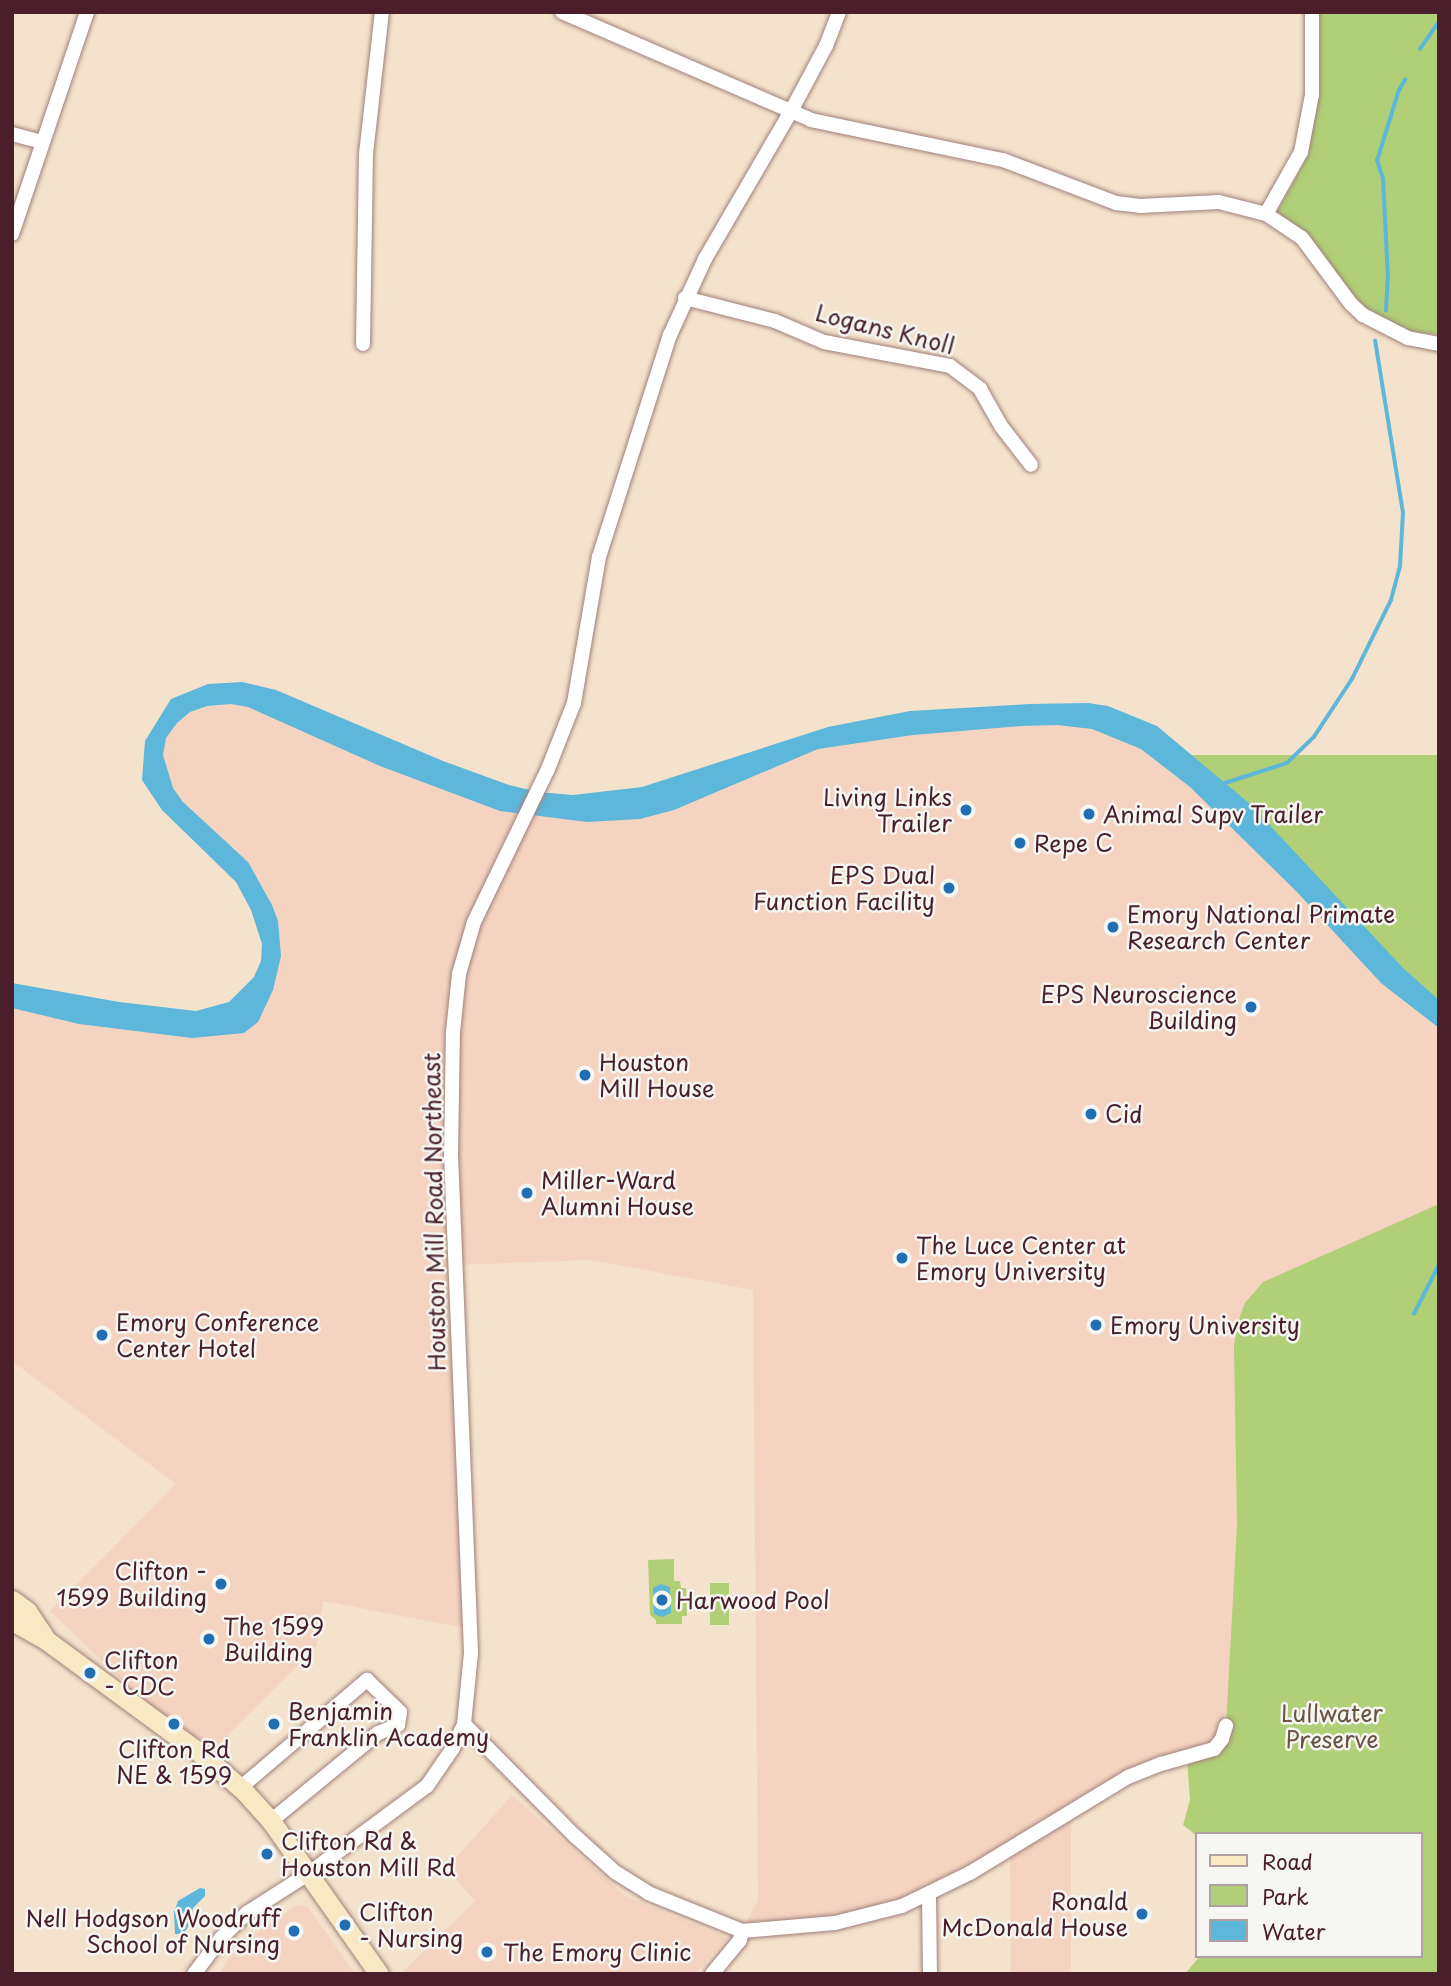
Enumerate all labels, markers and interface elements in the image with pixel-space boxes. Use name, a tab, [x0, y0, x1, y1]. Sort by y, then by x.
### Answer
street label: Logans Knoll	[814, 299, 956, 359]
place label: Living Links Trailer	[823, 783, 952, 837]
place label: Animal Supv Trailer	[1103, 800, 1325, 828]
marker: Living Links Trailer	[958, 802, 974, 818]
marker: Animal Supv Trailer	[1081, 806, 1097, 822]
place label: Repe C	[1034, 829, 1113, 857]
marker: Repe C	[1012, 835, 1028, 851]
place label: EPS Dual Function Facility	[753, 861, 935, 915]
marker: EPS Dual Function Facility	[941, 880, 957, 896]
place label: Emory National Primate Research Center	[1127, 900, 1395, 954]
marker: Emory National Primate Research Center	[1105, 919, 1121, 935]
place label: EPS Neuroscience Building	[1041, 980, 1237, 1034]
marker: EPS Neuroscience Building	[1243, 999, 1259, 1015]
place label: Houston Mill House	[599, 1048, 715, 1102]
street label: Houston Mill Road Northeast	[417, 1052, 451, 1372]
marker: Houston Mill House	[577, 1067, 593, 1083]
place label: Cid	[1105, 1100, 1143, 1128]
marker: Cid	[1083, 1106, 1099, 1122]
place label: Miller-Ward Alumni House	[541, 1166, 695, 1220]
marker: Miller-Ward Alumni House	[519, 1185, 535, 1201]
place label: The Luce Center at Emory University	[916, 1231, 1129, 1285]
marker: The Luce Center at Emory University	[894, 1250, 910, 1266]
place label: Emory Conference Center Hotel	[116, 1308, 322, 1362]
place label: Emory University	[1110, 1311, 1299, 1339]
marker: Emory University	[1088, 1317, 1104, 1333]
marker: Emory Conference Center Hotel	[94, 1327, 110, 1343]
place label: Clifton - 1599 Building	[57, 1557, 207, 1611]
marker: Clifton - 1599 Building	[213, 1576, 229, 1592]
place label: Harwood Pool	[676, 1586, 830, 1614]
marker: Harwood Pool	[654, 1592, 670, 1608]
place label: The 1599 Building	[223, 1612, 324, 1666]
marker: The 1599 Building	[201, 1631, 217, 1647]
place label: Clifton - CDC	[104, 1646, 179, 1700]
marker: Clifton - CDC	[82, 1665, 98, 1681]
place label: Benjamin Franklin Academy	[288, 1697, 491, 1751]
park label: Lullwater Preserve	[1281, 1699, 1383, 1753]
marker: Clifton Rd NE & 1599	[166, 1716, 182, 1732]
marker: Benjamin Franklin Academy	[266, 1716, 282, 1732]
place label: Clifton Rd NE & 1599	[115, 1735, 233, 1789]
place label: Clifton Rd & Houston Mill Rd	[281, 1827, 457, 1881]
legend	[1196, 1832, 1423, 1958]
text: Road	[1262, 1845, 1313, 1877]
marker: Clifton Rd & Houston Mill Rd	[259, 1846, 275, 1862]
text: Park	[1262, 1880, 1309, 1912]
place label: Ronald McDonald House	[940, 1887, 1128, 1941]
place label: Clifton - Nursing	[359, 1898, 464, 1952]
place label: Nell Hodgson Woodruff School of Nursing	[24, 1904, 280, 1958]
marker: Ronald McDonald House	[1134, 1906, 1150, 1922]
text: Water	[1262, 1915, 1325, 1947]
marker: Clifton - Nursing	[337, 1917, 353, 1933]
marker: Nell Hodgson Woodruff School of Nursing	[286, 1923, 302, 1939]
place label: The Emory Clinic	[503, 1938, 692, 1966]
marker: The Emory Clinic	[477, 1942, 497, 1962]

